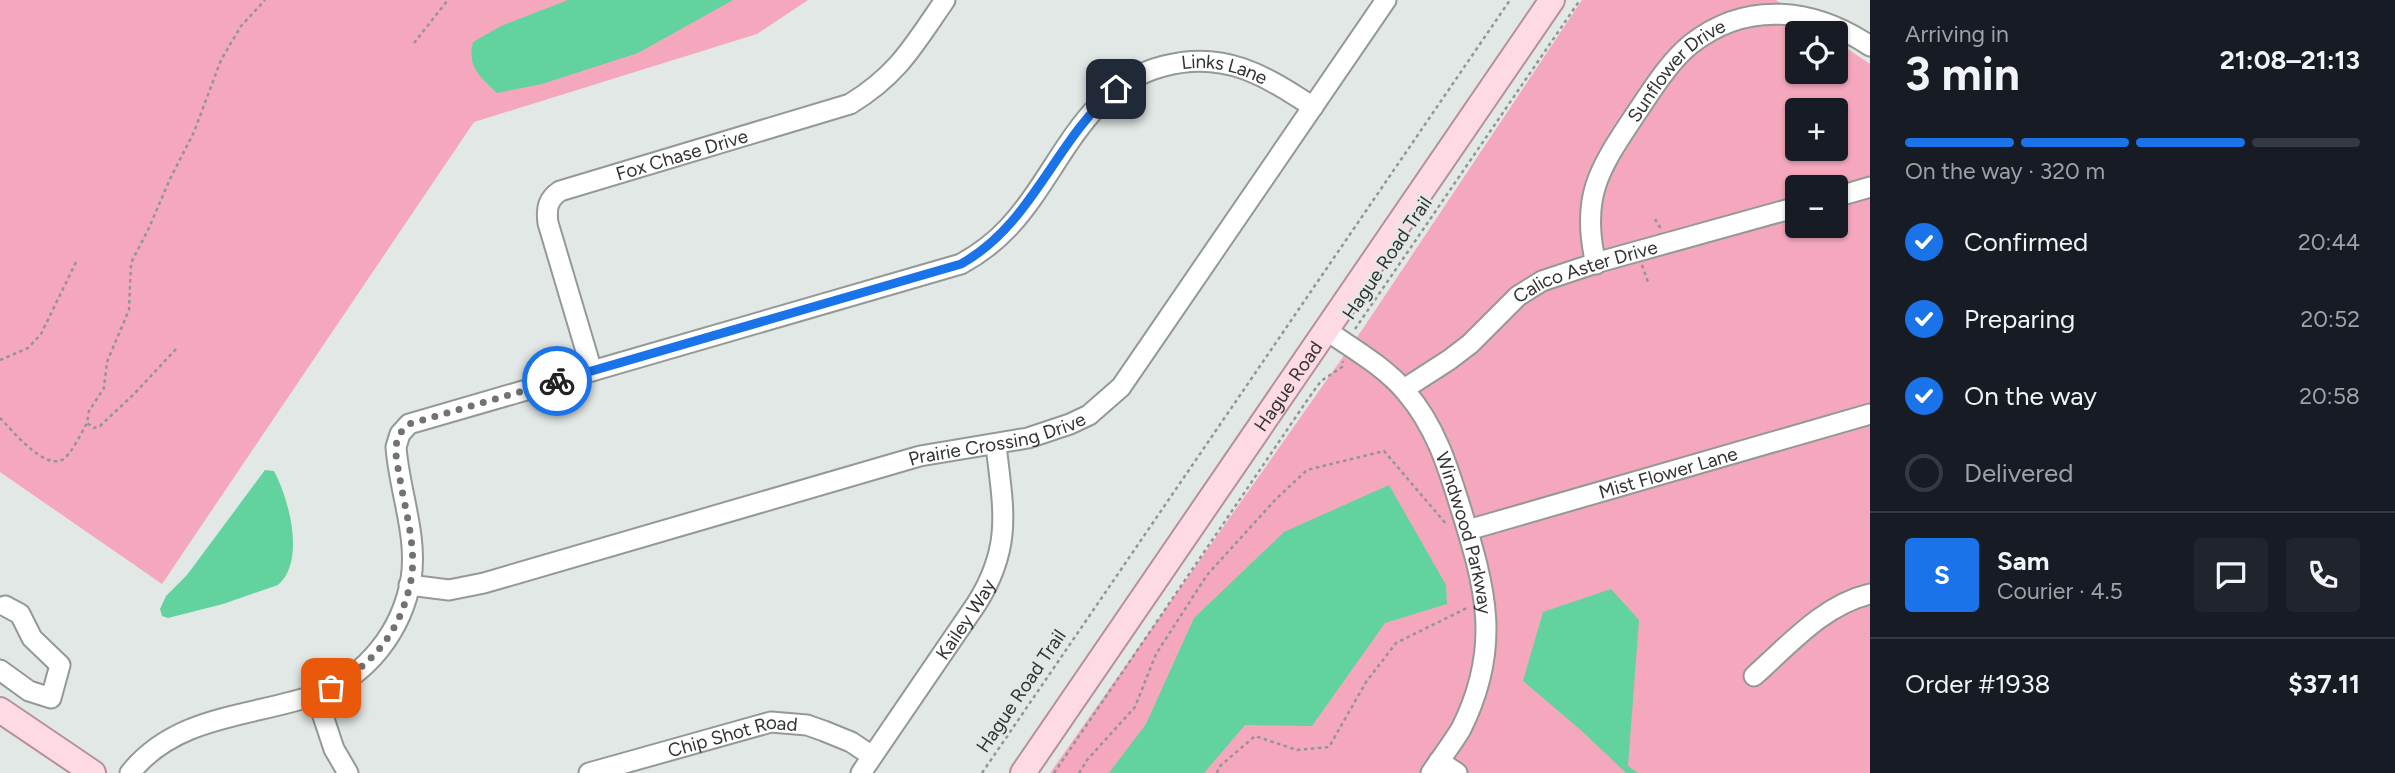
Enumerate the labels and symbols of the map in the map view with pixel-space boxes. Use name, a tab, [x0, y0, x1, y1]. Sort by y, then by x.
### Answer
street label: Sunflower Drive	[1622, 14, 1729, 126]
street label: Links Lane	[1180, 50, 1271, 89]
pin	[1086, 59, 1146, 119]
street label: Fox Chase Drive	[613, 124, 751, 185]
street label: Hague Road Trail	[1337, 192, 1437, 324]
street label: Calico Aster Drive	[1508, 235, 1660, 308]
street label: Hague Road	[1249, 336, 1327, 436]
courier	[522, 346, 592, 416]
street label: Prairie Crossing Drive	[906, 407, 1089, 470]
street label: Mist Flower Lane	[1596, 441, 1740, 503]
street label: Windwood Parkway	[1431, 449, 1497, 615]
street label: Kailey Way	[931, 575, 1000, 664]
street label: Hague Road Trail	[971, 625, 1071, 757]
pin	[301, 658, 361, 718]
street label: Chip Shot Road	[665, 710, 799, 762]

